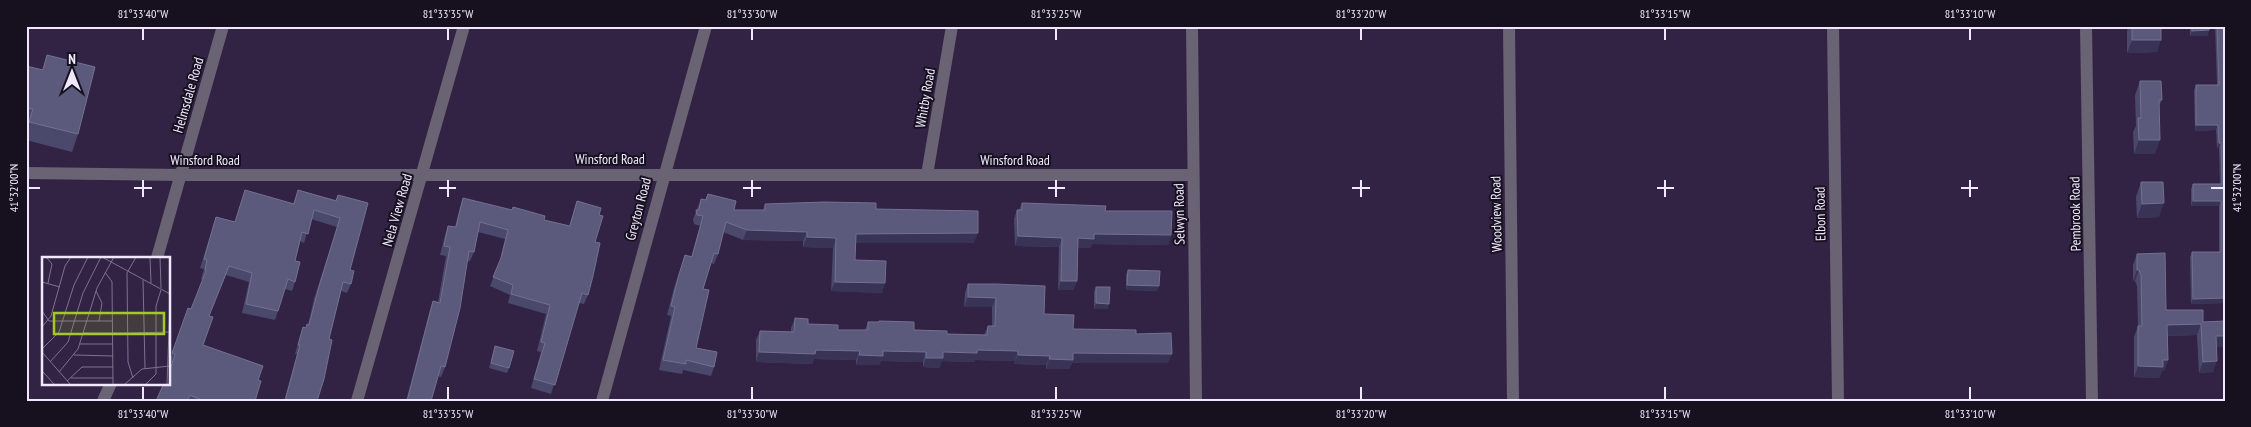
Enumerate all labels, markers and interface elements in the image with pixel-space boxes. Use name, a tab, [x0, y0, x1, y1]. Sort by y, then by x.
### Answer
text: 81°33'40"W	[118, 6, 168, 21]
text: 81°33'35"W	[423, 6, 473, 21]
text: 81°33'30"W	[727, 6, 777, 21]
text: 81°33'25"W	[1031, 6, 1081, 21]
text: 81°33'20"W	[1336, 6, 1386, 21]
text: 81°33'15"W	[1640, 6, 1690, 21]
text: 81°33'10"W	[1945, 6, 1995, 21]
north arrow	[48, 48, 98, 98]
text: N	[68, 50, 76, 68]
street label: Helmsdale Road	[169, 55, 207, 135]
street label: Whitby Road	[911, 67, 939, 129]
street label: Winsford Road	[575, 150, 645, 168]
street label: Winsford Road	[170, 151, 240, 169]
street label: Winsford Road	[980, 151, 1050, 169]
text: 41°32'00"N	[6, 164, 21, 212]
text: 41°32'00"N	[2229, 164, 2244, 212]
street label: Nela View Road	[378, 172, 416, 248]
street label: Greyton Road	[621, 176, 655, 242]
street label: Woodview Road	[1486, 176, 1506, 252]
street label: Pembrook Road	[2065, 176, 2085, 252]
street label: Selwyn Road	[1169, 183, 1189, 245]
street label: Elbon Road	[1811, 187, 1829, 241]
inset map	[42, 257, 170, 384]
text: 81°33'40"W	[118, 406, 168, 421]
text: 81°33'35"W	[423, 406, 473, 421]
text: 81°33'30"W	[727, 406, 777, 421]
text: 81°33'25"W	[1031, 406, 1081, 421]
text: 81°33'20"W	[1336, 406, 1386, 421]
text: 81°33'15"W	[1640, 406, 1690, 421]
text: 81°33'10"W	[1945, 406, 1995, 421]

